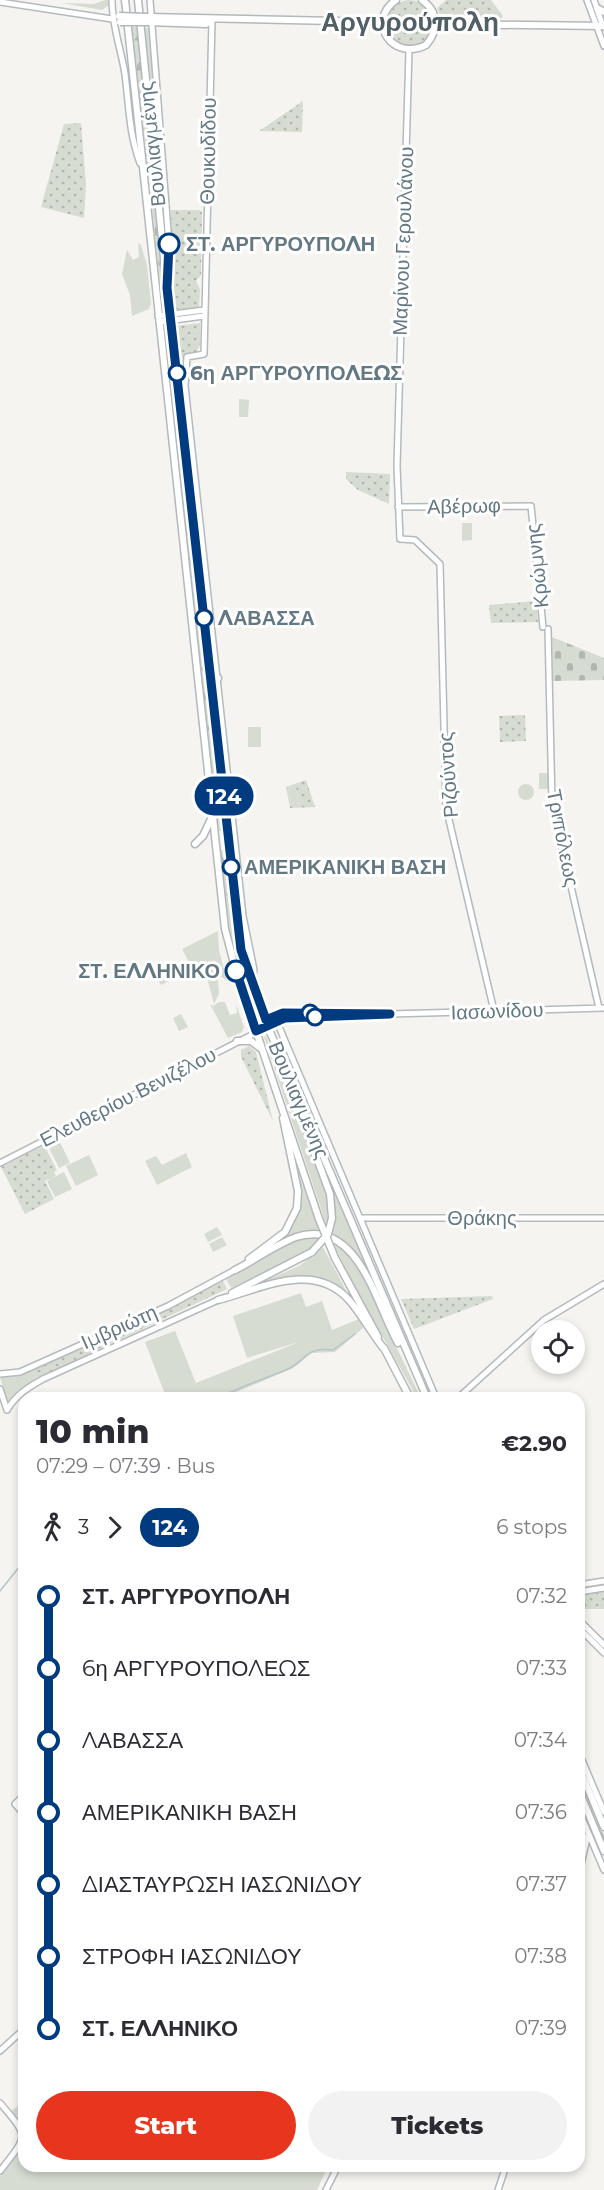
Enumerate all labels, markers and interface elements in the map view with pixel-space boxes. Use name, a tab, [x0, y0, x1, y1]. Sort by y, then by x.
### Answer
district label: Αργυρούπολη	[321, 6, 499, 38]
street label: Βουλιαγμένης	[133, 80, 170, 208]
street label: Θουκυδίδου	[195, 97, 221, 205]
street label: Μαρίνου Γερουλάνου	[388, 146, 418, 336]
place label: ΣΤ. ΑΡΓΥΡΟΥΠΟΛΗ	[186, 232, 375, 256]
marker: ΣΤ. ΑΡΓΥΡΟΥΠΟΛΗ	[158, 233, 180, 255]
place label: 6η ΑΡΓΥΡΟΥΠΟΛΕΩΣ	[190, 361, 402, 385]
marker: 6η ΑΡΓΥΡΟΥΠΟΛΕΩΣ	[168, 364, 186, 382]
street label: Αβέρωφ	[427, 493, 501, 519]
street label: Κρώμνης	[521, 522, 553, 609]
place label: ΛΑΒΑΣΣΑ	[217, 606, 315, 630]
marker: ΛΑΒΑΣΣΑ	[195, 609, 213, 627]
street label: Ριζούντος	[433, 731, 463, 819]
line badge: 124	[190, 776, 258, 816]
text: 124	[207, 784, 241, 809]
street label: Τριπόλεως	[542, 787, 584, 889]
place label: ΑΜΕΡΙΚΑΝΙΚΗ ΒΑΣΗ	[244, 855, 446, 879]
marker: ΑΜΕΡΙΚΑΝΙΚΗ ΒΑΣΗ	[222, 858, 240, 876]
place label: ΣΤ. ΕΛΛΗΝΙΚΟ	[78, 959, 220, 983]
marker: ΣΤ. ΕΛΛΗΝΙΚΟ	[225, 960, 247, 982]
street label: Ιασωνίδου	[450, 997, 544, 1025]
unlabelled marker	[301, 1004, 319, 1022]
unlabelled marker	[306, 1008, 324, 1026]
street label: Βουλιαγμένης	[263, 1038, 335, 1163]
street label: Ελευθερίου Βενιζέλου	[36, 1042, 220, 1152]
street label: Θράκης	[447, 1206, 517, 1230]
street label: Ιμβριώτη	[77, 1300, 161, 1354]
map controls	[531, 1320, 585, 1374]
button: locate	[531, 1320, 585, 1374]
text: 10 min	[36, 1411, 149, 1451]
text: €2.90	[501, 1430, 567, 1457]
text: 07:29 – 07:39 · Bus	[36, 1454, 215, 1478]
icon: walk	[36, 1511, 69, 1544]
icon: forward	[98, 1511, 131, 1544]
text: 3	[78, 1515, 89, 1539]
text: 124	[152, 1515, 187, 1540]
text: 6 stops	[496, 1515, 567, 1539]
text: ΣΤ. ΑΡΓΥΡΟΥΠΟΛΗ	[82, 1583, 290, 1610]
text: 07:32	[516, 1584, 567, 1608]
text: 6η ΑΡΓΥΡΟΥΠΟΛΕΩΣ	[82, 1655, 310, 1682]
text: 07:33	[516, 1656, 567, 1680]
text: ΛΑΒΑΣΣΑ	[82, 1727, 183, 1754]
text: 07:34	[514, 1728, 567, 1752]
text: ΑΜΕΡΙΚΑΝΙΚΗ ΒΑΣΗ	[82, 1799, 297, 1826]
text: 07:36	[515, 1800, 567, 1824]
text: ΔΙΑΣΤΑΥΡΩΣΗ ΙΑΣΩΝΙΔΟΥ	[82, 1871, 362, 1898]
text: 07:37	[515, 1872, 567, 1896]
text: ΣΤΡΟΦΗ ΙΑΣΩΝΙΔΟΥ	[82, 1943, 302, 1970]
text: 07:38	[514, 1944, 567, 1968]
text: ΣΤ. ΕΛΛΗΝΙΚΟ	[82, 2015, 238, 2042]
text: 07:39	[515, 2016, 567, 2040]
button: Start	[36, 2091, 296, 2160]
button: Tickets	[308, 2091, 567, 2160]

